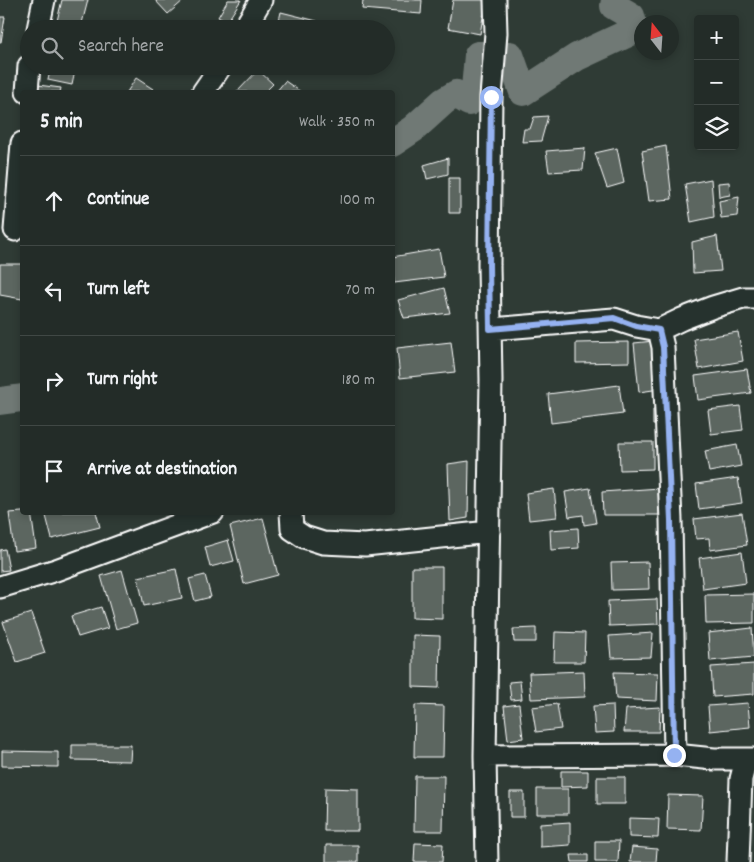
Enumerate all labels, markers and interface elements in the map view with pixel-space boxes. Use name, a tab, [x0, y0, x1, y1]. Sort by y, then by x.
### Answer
north arrow	[634, 15, 679, 60]
map controls	[694, 15, 739, 150]
button: +	[694, 15, 739, 60]
search box	[20, 20, 395, 75]
icon: search	[38, 34, 66, 62]
text: Search here	[78, 34, 164, 61]
button: −	[694, 60, 739, 105]
route start	[480, 86, 503, 109]
button: layers	[694, 105, 739, 150]
text: 5 min	[40, 108, 83, 138]
text: Walk · 350 m	[299, 111, 375, 134]
icon: ahead	[40, 187, 68, 215]
text: Continue	[87, 187, 149, 214]
text: 100 m	[339, 189, 375, 212]
icon: left	[40, 277, 68, 305]
text: Turn left	[87, 277, 150, 304]
text: 70 m	[345, 279, 375, 302]
icon: right	[40, 367, 68, 395]
text: Turn right	[87, 367, 158, 394]
text: 180 m	[342, 369, 375, 392]
icon: arrive	[40, 457, 68, 485]
text: Arrive at destination	[87, 457, 237, 484]
route end	[663, 744, 686, 767]

